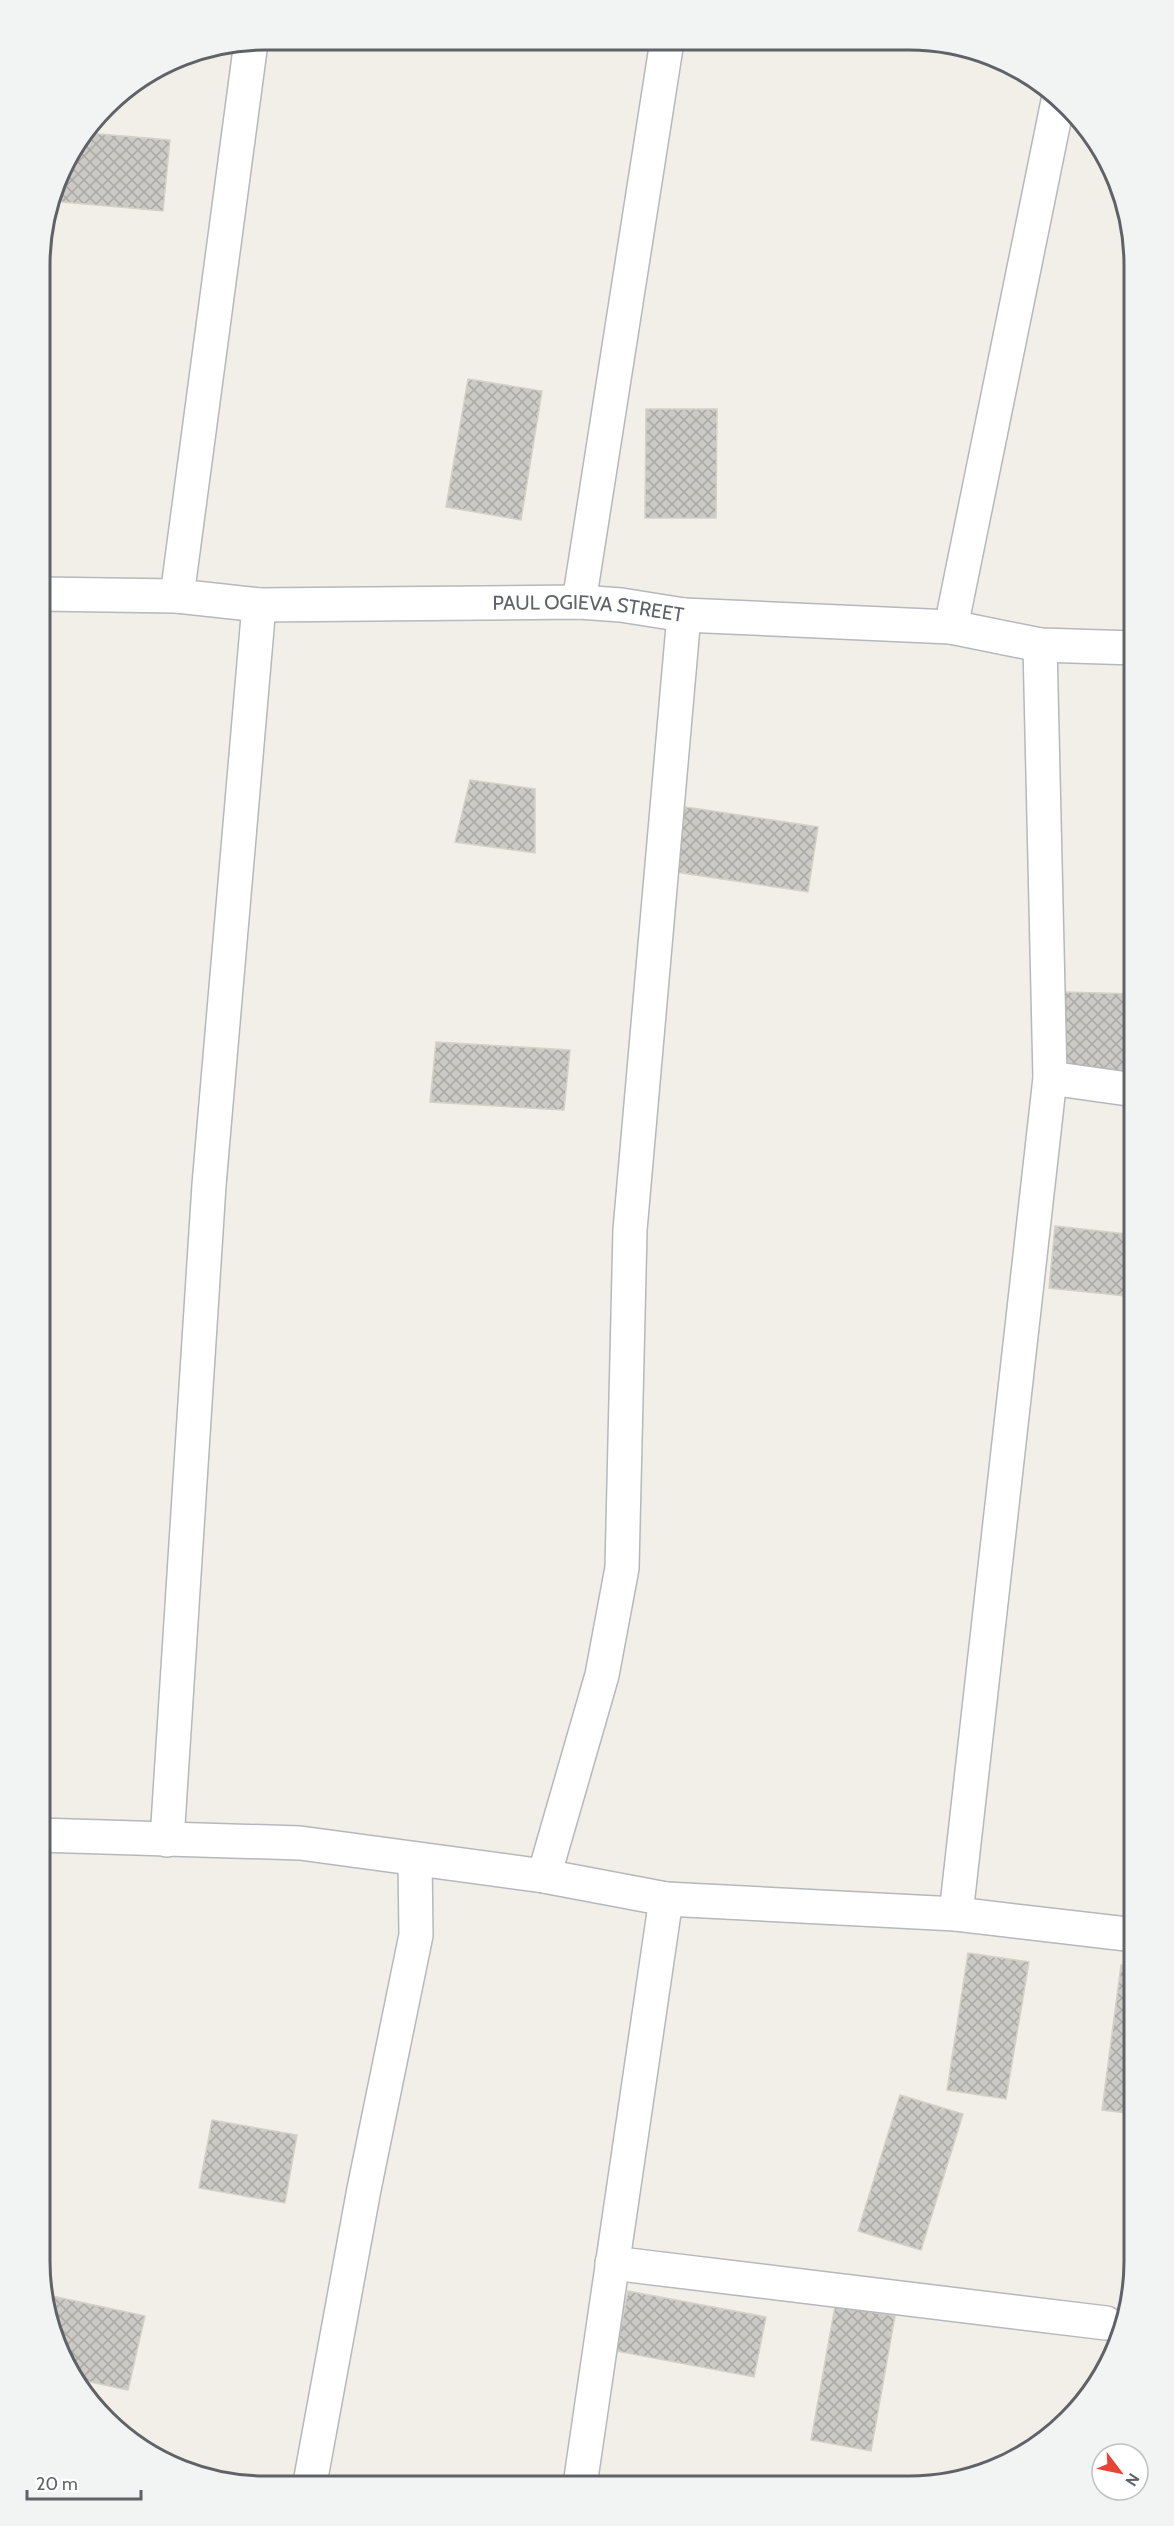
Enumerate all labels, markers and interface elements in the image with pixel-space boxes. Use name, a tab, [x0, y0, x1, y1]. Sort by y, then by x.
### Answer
street label: PAUL OGIEVA STREET	[492, 590, 686, 627]
north arrow	[1090, 2442, 1150, 2502]
scale bar	[27, 2463, 141, 2501]
text: N	[1121, 2470, 1143, 2490]
text: 20 m	[36, 2473, 78, 2495]

